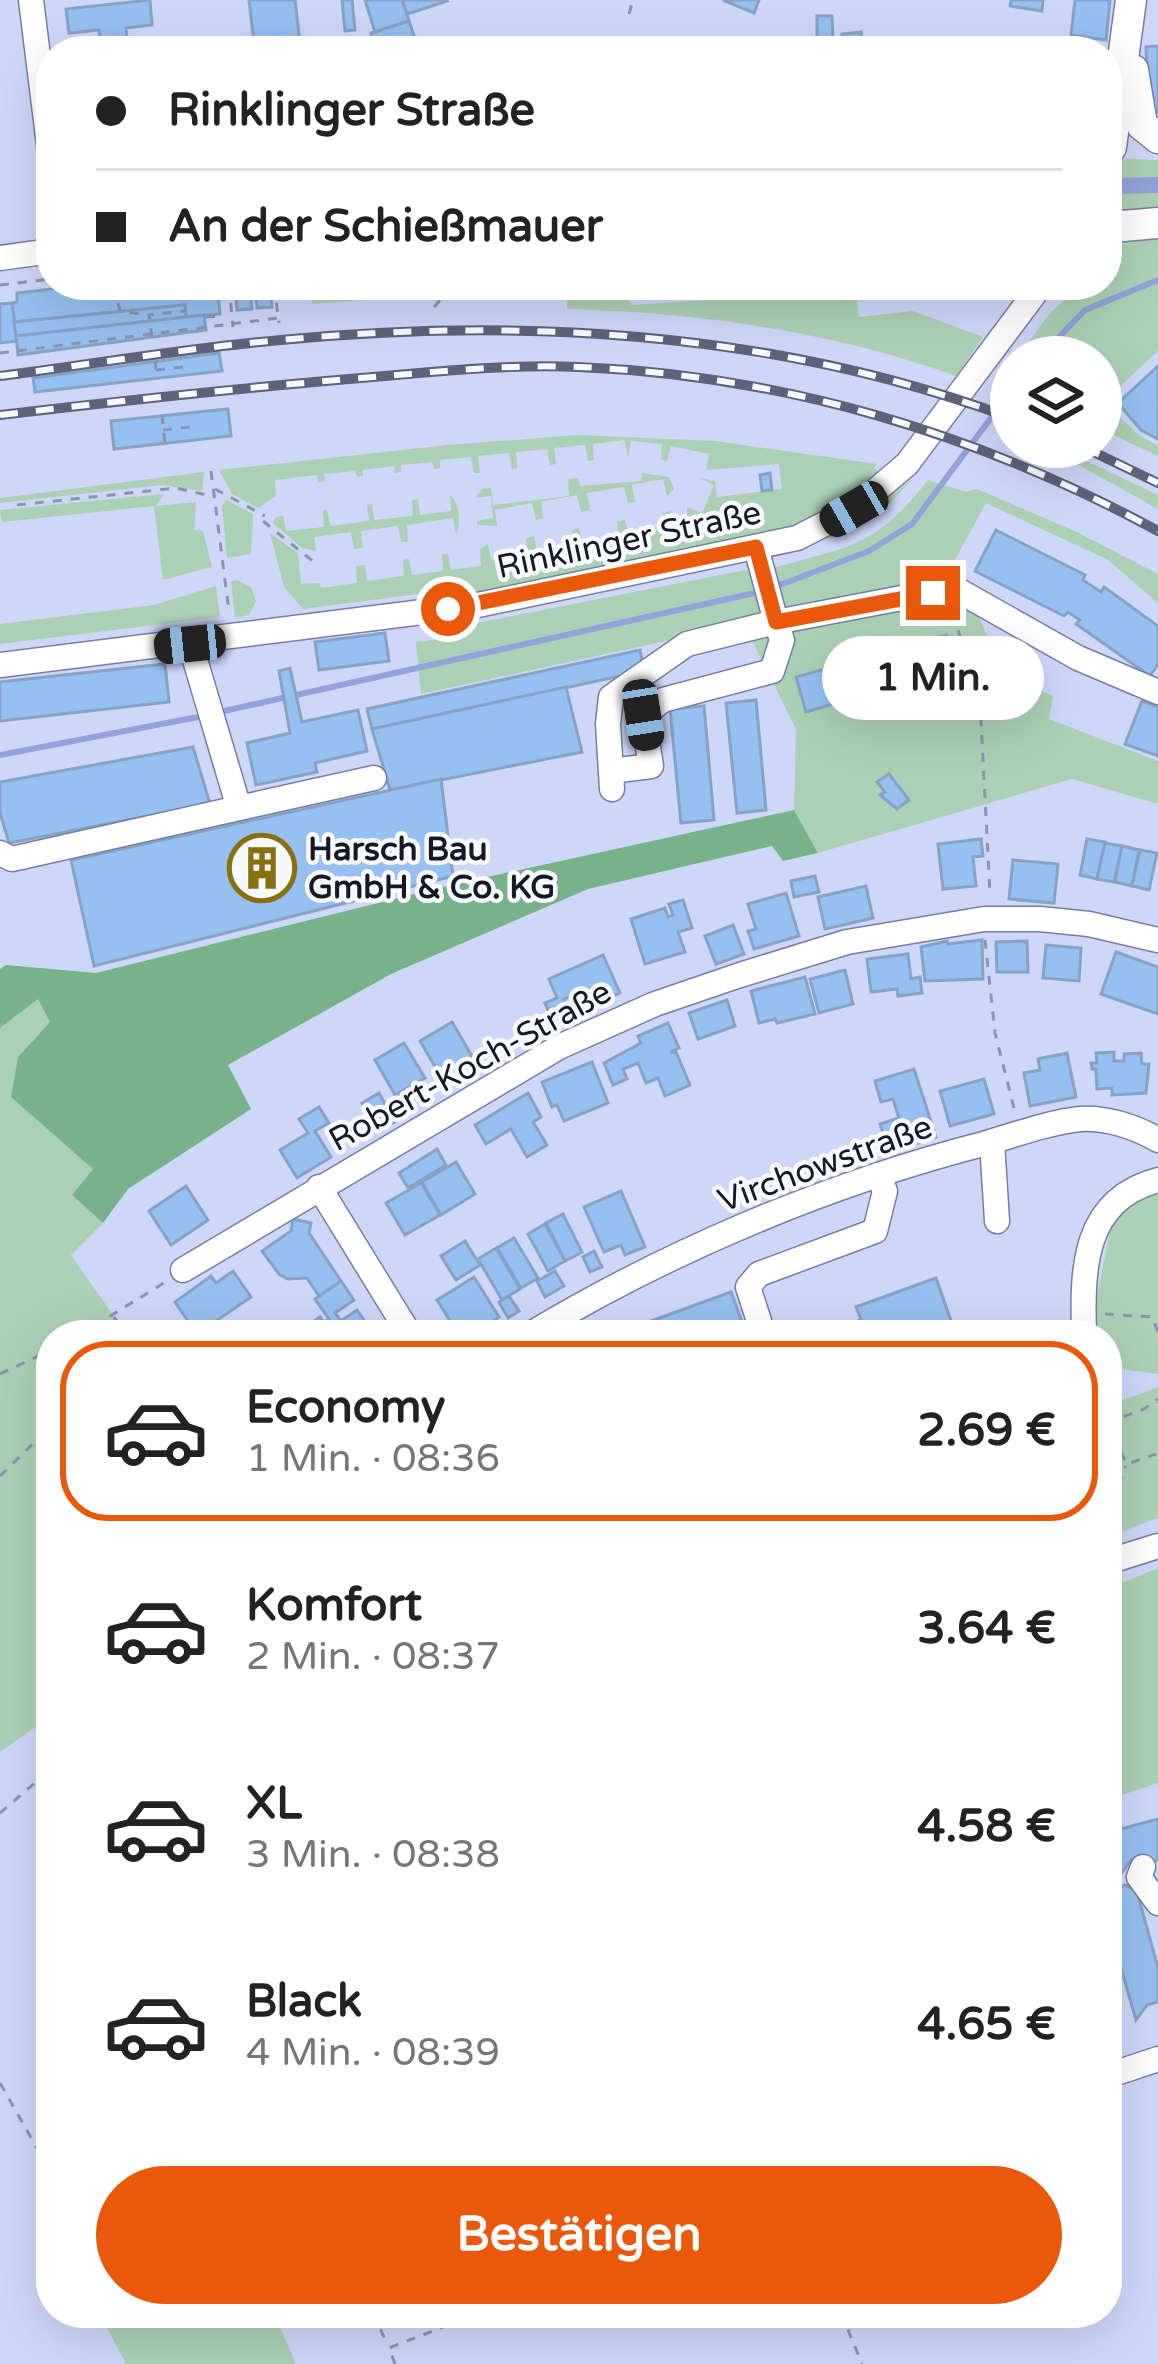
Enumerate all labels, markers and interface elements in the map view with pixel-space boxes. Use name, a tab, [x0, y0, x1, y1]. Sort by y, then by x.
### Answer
text: Rinklinger Straße	[168, 84, 535, 138]
text: An der Schießmauer	[168, 200, 603, 254]
map controls	[990, 336, 1122, 468]
button: layers	[990, 336, 1122, 468]
car	[814, 475, 894, 543]
street label: Rinklinger Straße	[493, 493, 765, 587]
route end	[906, 566, 960, 620]
route start	[421, 582, 475, 636]
car	[152, 622, 228, 666]
callout: 1 Min.	[822, 635, 1044, 719]
text: 1 Min.	[875, 654, 991, 701]
car	[620, 677, 666, 753]
place label: Harsch Bau GmbH & Co. KG	[308, 830, 555, 907]
building icon: Harsch Bau GmbH & Co. KG	[227, 833, 297, 903]
street label: Robert-Koch-Straße	[322, 972, 618, 1160]
street label: Virchowstraße	[713, 1107, 937, 1221]
icon: car	[102, 1377, 210, 1485]
text: Economy	[246, 1381, 445, 1435]
text: 2.69 €	[917, 1404, 1056, 1458]
text: 1 Min. · 08:36	[246, 1435, 500, 1482]
icon: car	[102, 1575, 210, 1683]
text: Komfort	[246, 1579, 422, 1633]
text: 3.64 €	[917, 1602, 1056, 1656]
text: 2 Min. · 08:37	[246, 1633, 500, 1680]
icon: car	[102, 1773, 210, 1881]
text: XL	[246, 1777, 302, 1831]
text: 4.58 €	[917, 1800, 1056, 1854]
text: 3 Min. · 08:38	[246, 1831, 500, 1878]
icon: car	[102, 1971, 210, 2079]
text: Black	[246, 1975, 362, 2029]
text: 4.65 €	[917, 1998, 1056, 2052]
text: 4 Min. · 08:39	[246, 2029, 500, 2076]
button: Bestätigen	[96, 2166, 1062, 2304]

